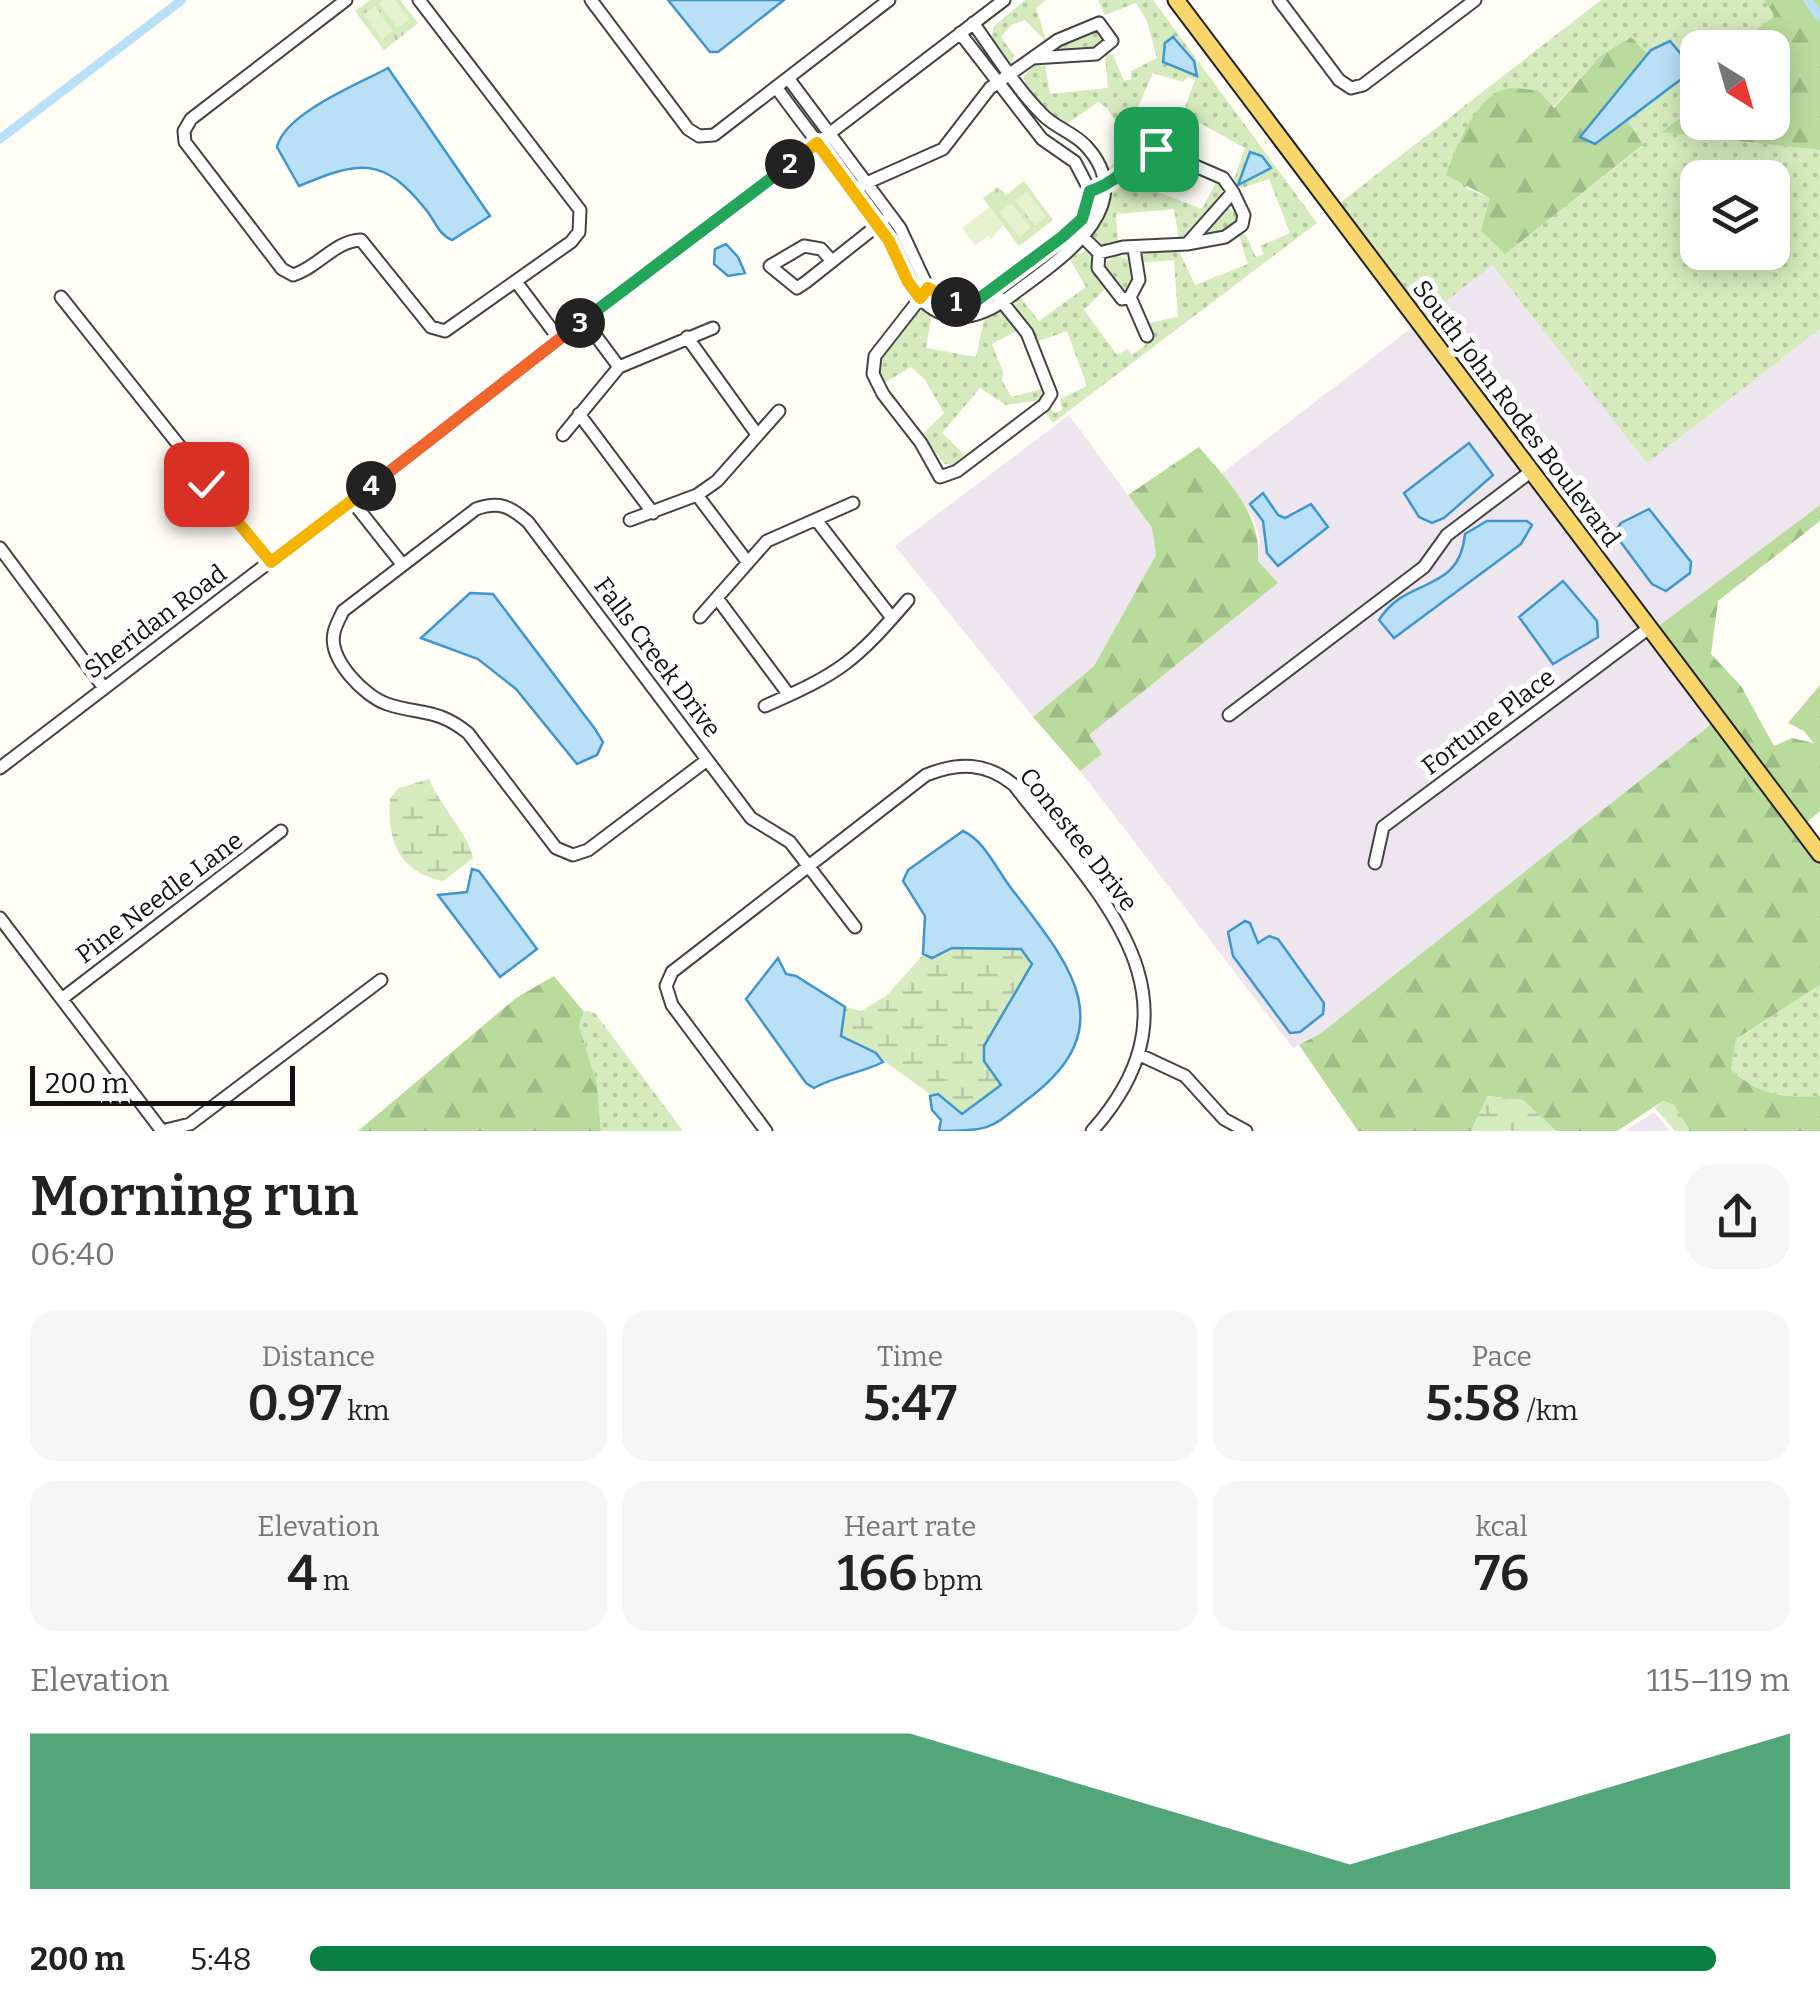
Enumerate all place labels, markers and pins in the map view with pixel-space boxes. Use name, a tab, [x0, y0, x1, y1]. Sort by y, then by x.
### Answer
pin	[1114, 107, 1199, 192]
pin: 2	[765, 139, 815, 189]
pin: 1	[931, 277, 981, 327]
pin: 3	[555, 298, 605, 348]
pin	[164, 442, 249, 527]
pin: 4	[346, 461, 396, 511]

